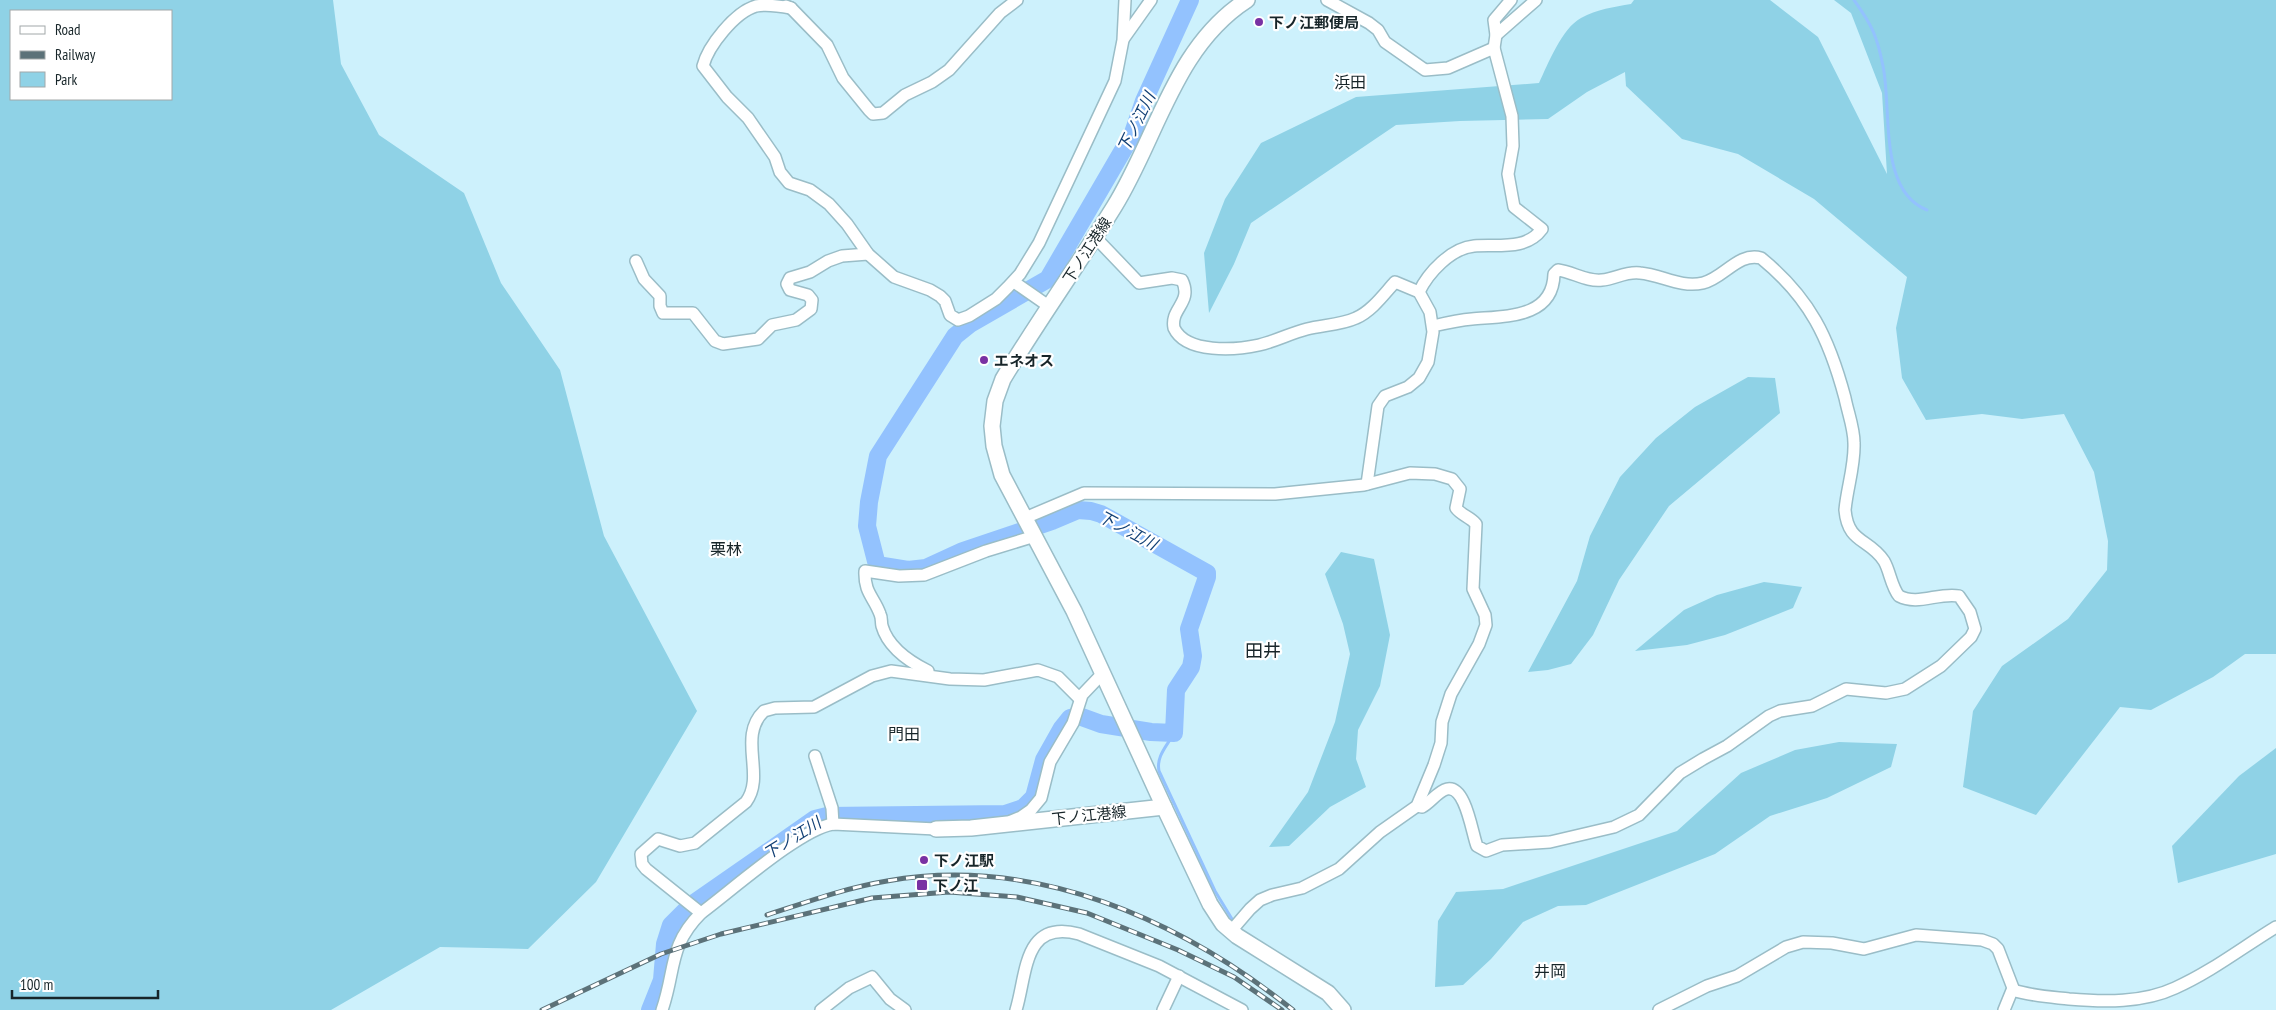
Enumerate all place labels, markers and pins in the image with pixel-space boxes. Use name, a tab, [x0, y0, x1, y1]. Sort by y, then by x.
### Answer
place label: 下ノ江郵便局	[1269, 13, 1359, 32]
marker: 下ノ江郵便局	[1253, 16, 1265, 28]
place label: エネオス	[994, 351, 1054, 370]
marker: エネオス	[978, 354, 990, 366]
place label: 下ノ江駅	[934, 851, 994, 870]
marker: 下ノ江駅	[918, 854, 930, 866]
place label: 下ノ江	[933, 876, 978, 895]
marker: 下ノ江	[915, 878, 929, 892]

